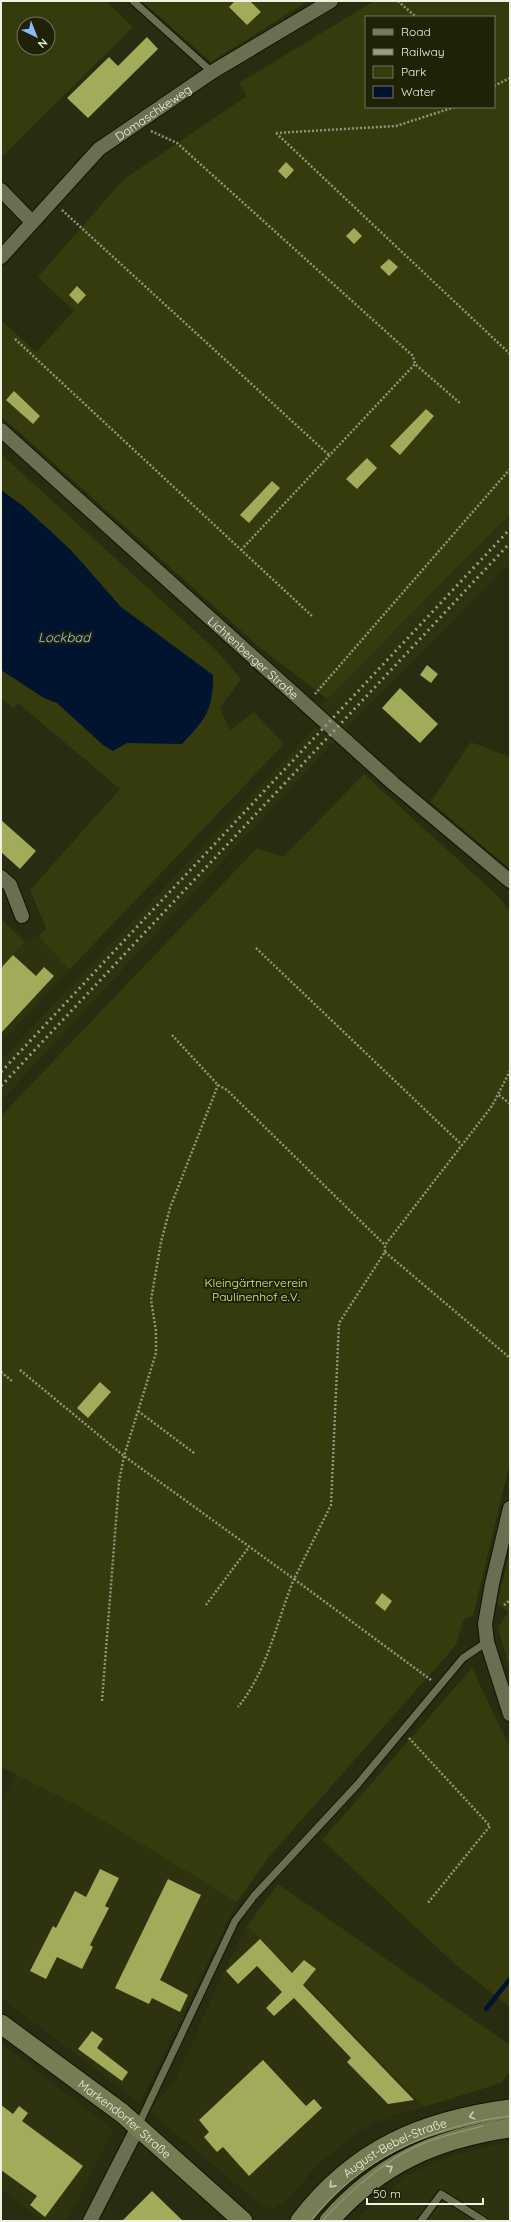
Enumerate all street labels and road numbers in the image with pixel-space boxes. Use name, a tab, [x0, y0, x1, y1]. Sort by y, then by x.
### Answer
street label: Damaschkeweg	[112, 81, 194, 144]
street label: Lichtenberger Straße	[205, 613, 302, 702]
street label: Markendorfer Straße	[75, 2076, 175, 2161]
street label: August-Bebel-Straße	[339, 2115, 448, 2180]

